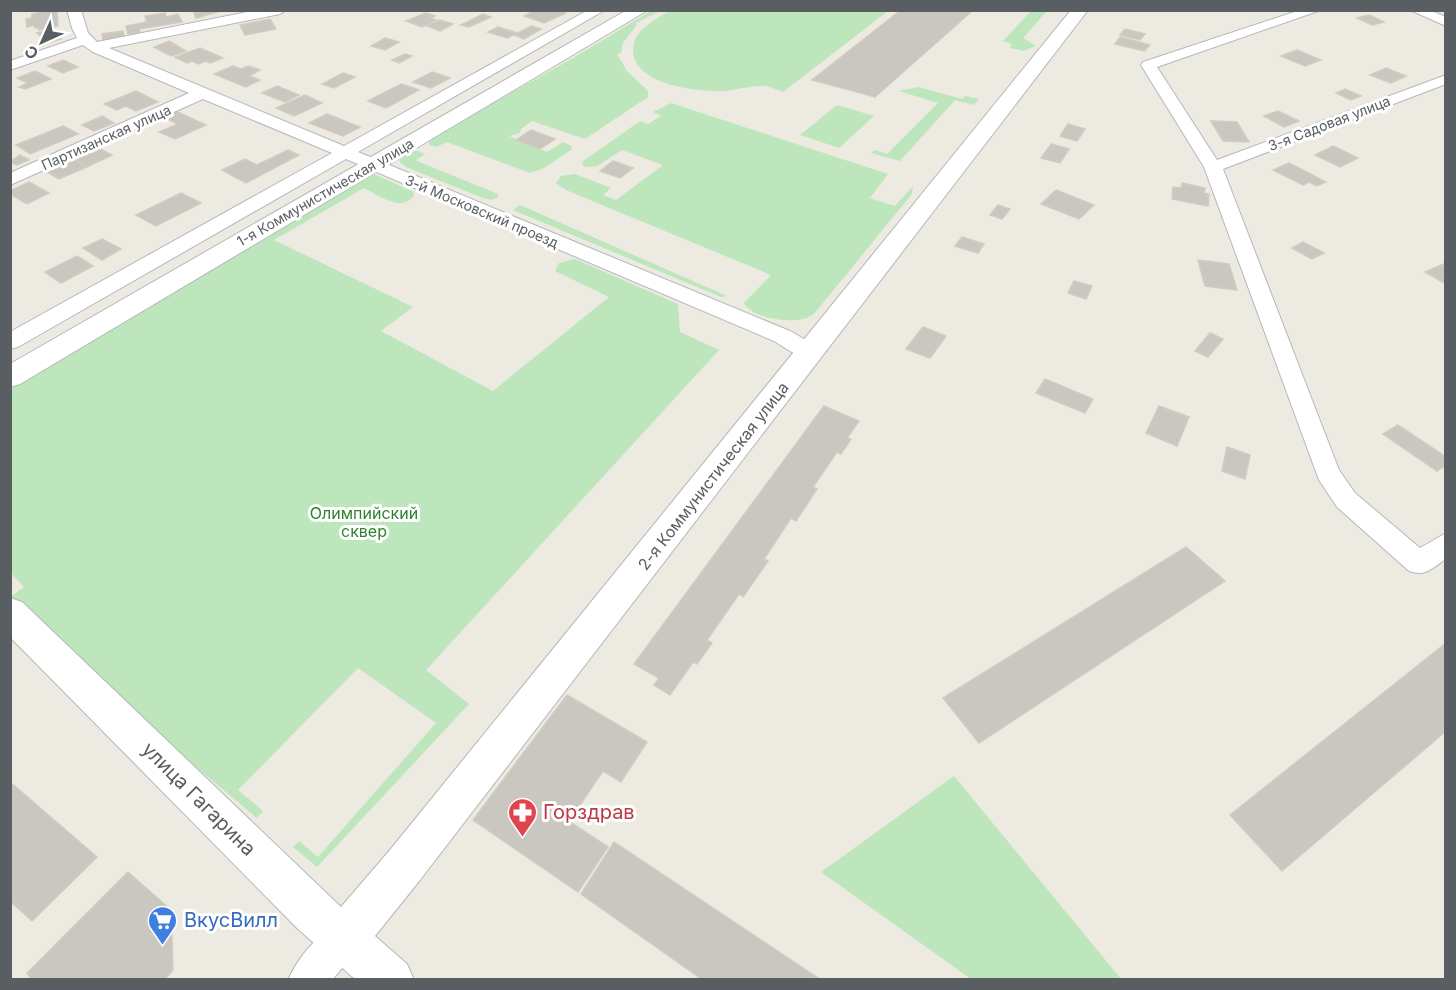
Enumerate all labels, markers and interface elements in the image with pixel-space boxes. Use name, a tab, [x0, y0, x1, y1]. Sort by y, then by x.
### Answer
north arrow	[12, 12, 72, 72]
text: С	[20, 41, 43, 64]
street label: 3-я Садовая улица	[1266, 92, 1392, 154]
street label: Партизанская улица	[39, 101, 173, 173]
street label: 1-я Коммунистическая улица	[234, 134, 416, 250]
street label: 3-й Московский проезд	[403, 171, 561, 251]
street label: 2-я Коммунистическая улица	[633, 378, 793, 574]
park label: Олимпийский сквер	[310, 503, 418, 541]
street label: улица Гагарина	[137, 737, 261, 861]
pharmacy icon: Горздрав	[506, 796, 538, 838]
place label: Горздрав	[543, 800, 635, 824]
supermarket icon: ВкусВилл	[147, 904, 179, 946]
place label: ВкусВилл	[184, 908, 278, 932]

